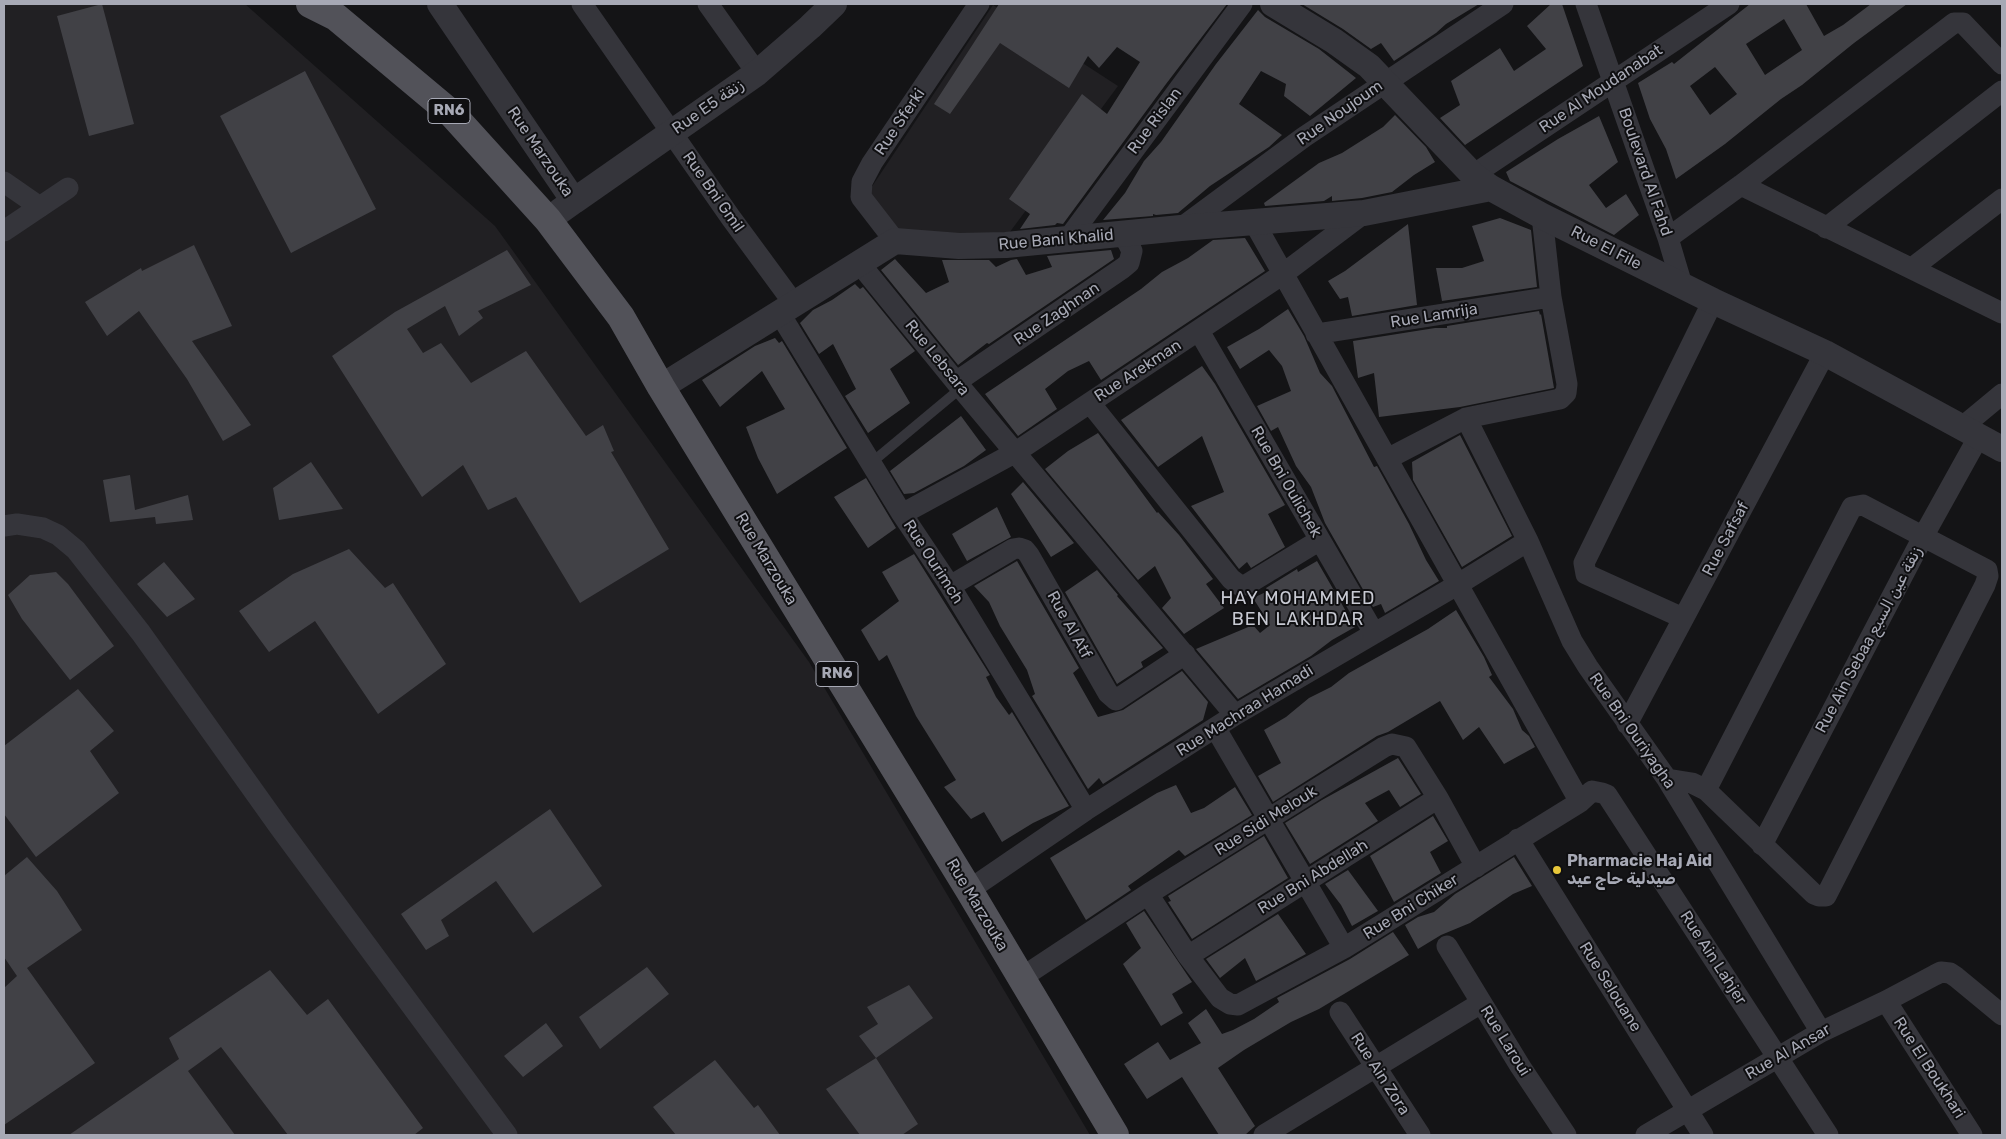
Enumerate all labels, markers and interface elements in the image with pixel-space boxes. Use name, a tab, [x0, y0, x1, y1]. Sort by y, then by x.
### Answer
street label: Rue Al Moudanabat	[1536, 41, 1666, 137]
street label: Rue E5 زنقة	[669, 75, 747, 139]
street label: Rue Noujoum	[1293, 76, 1387, 150]
street label: Rue Rislan	[1124, 84, 1186, 158]
street label: Rue Sferki	[871, 85, 929, 159]
road number: RN6	[428, 98, 470, 124]
street label: Rue Marzouka	[503, 103, 577, 201]
street label: Boulevard Al Fahd	[1614, 105, 1676, 239]
street label: Rue Bni Gmil	[678, 148, 748, 236]
street label: Rue El File	[1568, 222, 1644, 274]
street label: Rue Bani Khalid	[998, 225, 1114, 255]
street label: Rue Zaghnan	[1011, 278, 1103, 350]
street label: Rue Lamrija	[1389, 300, 1479, 332]
street label: Rue Lebsara	[901, 316, 973, 400]
street label: Rue Arekman	[1091, 336, 1185, 406]
street label: Rue Bni Oulichek	[1246, 423, 1326, 541]
street label: Rue Safsaf	[1699, 499, 1753, 579]
street label: Rue Marzouka	[731, 509, 801, 609]
street label: Rue Ourimch	[899, 516, 967, 608]
street label: Rue Ain Sebaa زنقة عين السبع	[1812, 544, 1926, 736]
street label: Rue Al Atf	[1043, 588, 1095, 662]
district label: HAY MOHAMMED BEN LAKHDAR	[1219, 588, 1377, 630]
street label: Rue Machraa Hamadi	[1173, 661, 1317, 761]
road number: RN6	[816, 662, 858, 686]
street label: Rue Bni Ouriyagha	[1585, 669, 1679, 793]
street label: Rue Sidi Melouk	[1211, 782, 1321, 860]
street label: Rue Bni Abdellah	[1254, 835, 1372, 919]
place label: Pharmacie Haj Aid صيدلية حاج عيد	[1567, 851, 1712, 889]
street label: Rue Marzouka	[942, 855, 1012, 955]
marker: Pharmacie Haj Aid صيدلية حاج عيد	[1551, 864, 1563, 876]
street label: Rue Bni Chiker	[1360, 870, 1462, 944]
street label: Rue Ain Lahjer	[1676, 908, 1750, 1008]
street label: Rue Selouane	[1575, 939, 1645, 1035]
street label: Rue Laroui	[1476, 1002, 1534, 1080]
street label: Rue El Boukhari	[1889, 1014, 1969, 1122]
street label: Rue Al Ansar	[1742, 1020, 1834, 1084]
street label: Rue Ain Zora	[1346, 1029, 1414, 1119]

